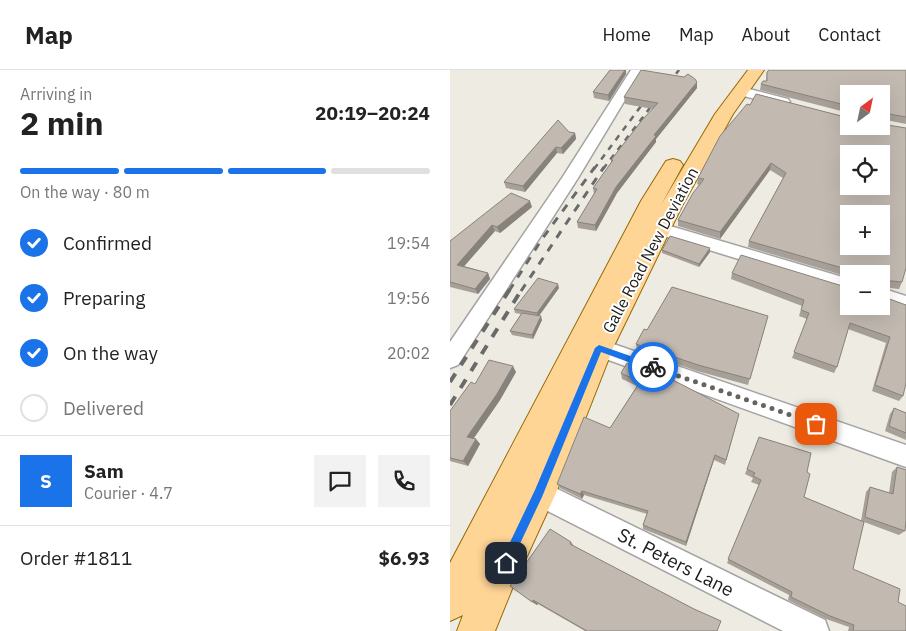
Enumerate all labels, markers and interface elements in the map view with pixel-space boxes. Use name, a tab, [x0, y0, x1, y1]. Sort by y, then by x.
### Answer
text: Map	[25, 19, 73, 51]
text: Home	[603, 23, 651, 46]
text: Map	[679, 23, 714, 46]
text: About	[742, 23, 790, 46]
text: Contact	[818, 23, 881, 46]
text: Arriving in	[20, 84, 92, 104]
north arrow	[840, 85, 890, 135]
map controls	[840, 85, 890, 315]
text: 20:19–20:24	[315, 101, 430, 125]
text: 2 min	[20, 102, 104, 144]
button: locate	[840, 145, 890, 195]
street label: Galle Road New Deviation	[598, 164, 702, 336]
text: On the way · 80 m	[20, 182, 150, 202]
button: +	[840, 205, 890, 255]
icon: check	[20, 229, 48, 257]
text: Confirmed	[63, 231, 152, 255]
text: 19:54	[387, 233, 430, 253]
button: −	[840, 265, 890, 315]
icon: check	[20, 284, 48, 312]
text: Preparing	[63, 286, 145, 310]
text: 19:56	[387, 288, 430, 308]
icon: check	[20, 339, 48, 367]
text: On the way	[63, 341, 158, 365]
courier	[628, 342, 678, 392]
text: 20:02	[387, 343, 430, 363]
icon: bike	[639, 353, 667, 381]
text: Delivered	[63, 396, 144, 420]
pin	[795, 403, 837, 445]
icon: bag	[802, 410, 830, 438]
button: chat	[314, 455, 366, 507]
button: phone	[378, 455, 430, 507]
text: Sam	[84, 459, 124, 483]
text: S	[40, 469, 52, 493]
text: Courier · 4.7	[84, 483, 173, 503]
street label: St. Peters Lane	[614, 522, 738, 602]
pin	[485, 542, 527, 584]
text: Order #1811	[20, 546, 132, 570]
text: $6.93	[378, 546, 430, 570]
icon: home	[492, 549, 520, 577]

